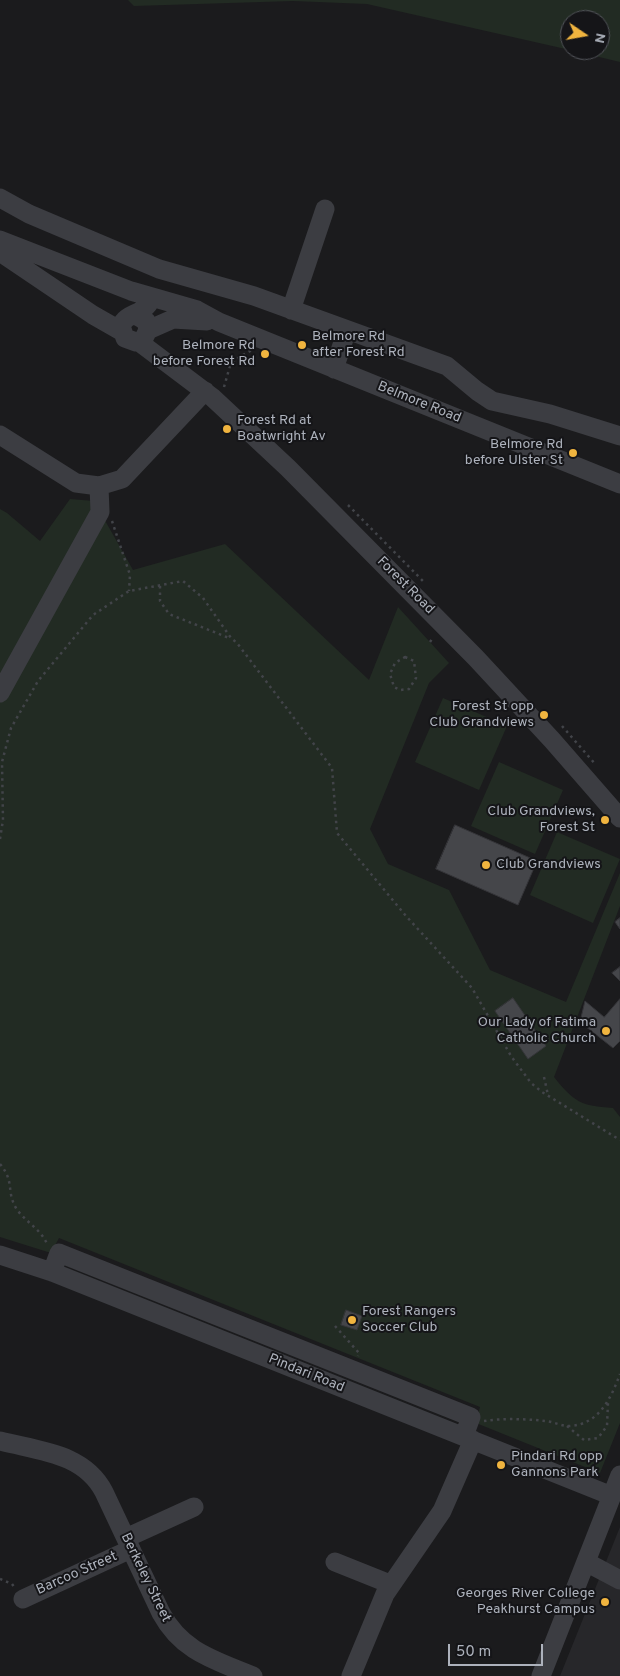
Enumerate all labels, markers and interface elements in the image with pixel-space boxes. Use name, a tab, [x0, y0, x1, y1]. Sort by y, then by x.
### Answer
north arrow	[560, 10, 610, 60]
text: N	[590, 31, 609, 45]
place label: Belmore Rd after Forest Rd	[312, 329, 405, 362]
place label: Belmore Rd before Forest Rd	[153, 338, 255, 371]
marker: Belmore Rd after Forest Rd	[296, 339, 308, 351]
marker: Belmore Rd before Forest Rd	[259, 348, 271, 360]
street label: Belmore Road	[375, 379, 463, 427]
place label: Forest Rd at Boatwright Av	[237, 413, 326, 446]
marker: Forest Rd at Boatwright Av	[221, 423, 233, 435]
place label: Belmore Rd before Ulster St	[465, 437, 563, 470]
marker: Belmore Rd before Ulster St	[567, 447, 579, 459]
street label: Forest Road	[373, 554, 437, 618]
place label: Forest St opp Club Grandviews	[429, 699, 534, 732]
marker: Forest St opp Club Grandviews	[538, 709, 550, 721]
place label: Club Grandviews, Forest St	[487, 804, 595, 836]
marker: Club Grandviews, Forest St	[599, 814, 611, 826]
place label: Club Grandviews	[496, 857, 601, 873]
marker: Club Grandviews	[480, 859, 492, 871]
place label: Our Lady of Fatima Catholic Church	[478, 1015, 596, 1048]
marker: Our Lady of Fatima Catholic Church	[600, 1025, 612, 1037]
place label: Forest Rangers Soccer Club	[362, 1304, 456, 1336]
marker: Forest Rangers Soccer Club	[346, 1314, 358, 1326]
street label: Pindari Road	[266, 1351, 346, 1397]
place label: Pindari Rd opp Gannons Park	[511, 1449, 603, 1481]
marker: Pindari Rd opp Gannons Park	[495, 1459, 507, 1471]
street label: Berkeley Street	[116, 1531, 174, 1625]
street label: Barcoo Street	[34, 1549, 120, 1599]
place label: Georges River College Peakhurst Campus	[456, 1586, 595, 1618]
marker: Georges River College Peakhurst Campus	[599, 1596, 611, 1608]
scale bar	[450, 1634, 545, 1666]
text: 50 m	[456, 1643, 491, 1662]

